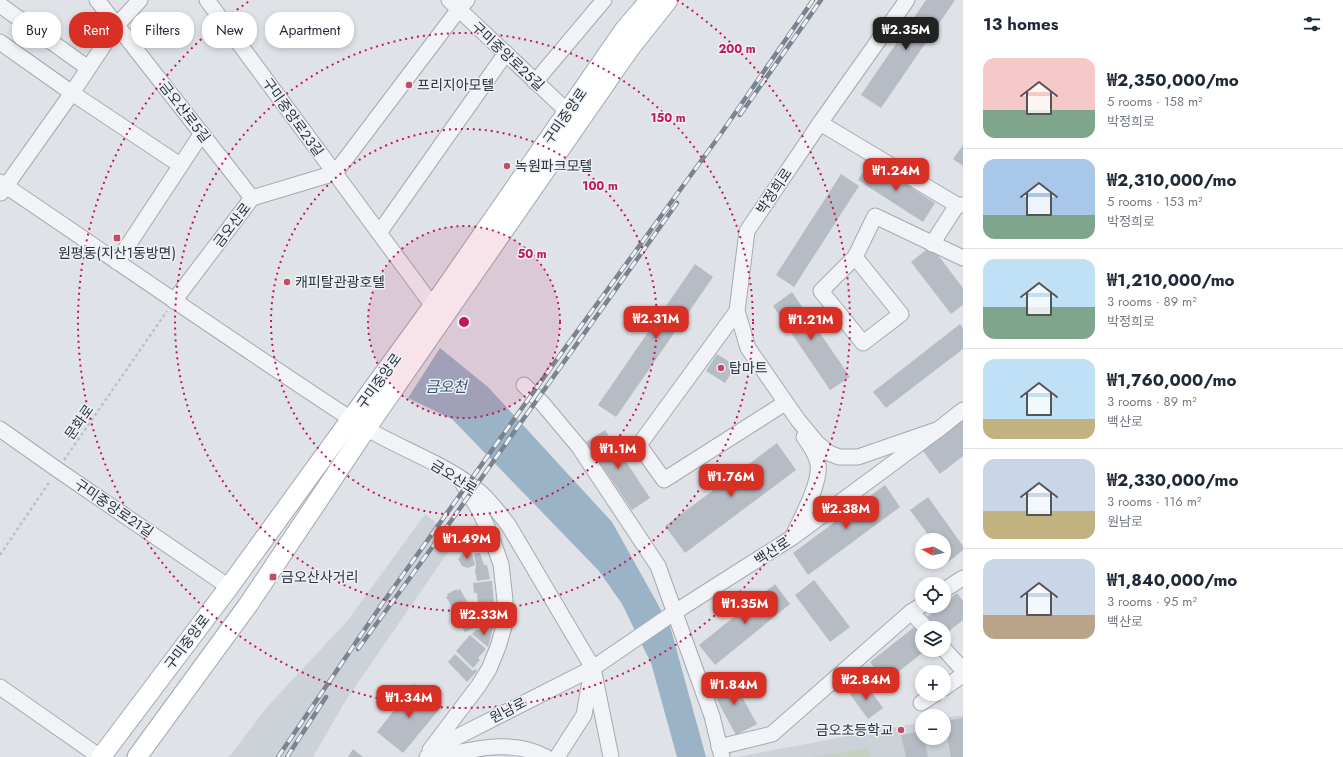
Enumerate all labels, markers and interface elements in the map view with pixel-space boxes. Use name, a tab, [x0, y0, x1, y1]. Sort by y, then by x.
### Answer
chip: Buy	[12, 12, 61, 48]
chip: Rent	[69, 12, 123, 48]
chip: Filters	[131, 12, 194, 48]
chip: New	[202, 12, 257, 48]
chip: Apartment	[265, 12, 354, 48]
text: 13 homes	[983, 12, 1058, 36]
icon: filters	[1301, 13, 1323, 35]
street label: 구미중앙로25길	[467, 17, 549, 95]
pin: ₩2.35M	[873, 17, 939, 51]
text: ₩2.35M	[882, 20, 930, 39]
text: 200 m	[718, 40, 756, 58]
text: ₩2,350,000/mo	[1107, 68, 1239, 92]
street label: 구미중앙로23길	[258, 74, 328, 160]
icon: home	[1015, 74, 1063, 122]
place label: 프리지아모텔	[417, 75, 494, 95]
street label: 금오산로5길	[155, 77, 215, 147]
marker: 프리지아모텔	[404, 80, 414, 90]
street label: 구미중앙로	[538, 84, 592, 148]
text: 5 rooms · 158 m²	[1107, 92, 1203, 111]
text: 150 m	[650, 109, 686, 127]
text: 박정희로	[1107, 112, 1155, 131]
place label: 녹원파크모텔	[515, 156, 592, 176]
pin: ₩1.24M	[863, 158, 929, 192]
marker: 녹원파크모텔	[502, 161, 512, 171]
text: ₩1.24M	[872, 161, 920, 180]
street label: 박정희로	[751, 164, 797, 218]
text: ₩2,310,000/mo	[1107, 168, 1237, 192]
icon: home	[1015, 175, 1063, 223]
text: 100 m	[582, 177, 618, 195]
text: 5 rooms · 153 m²	[1107, 192, 1203, 211]
street label: 금오산로	[209, 198, 256, 252]
text: 박정희로	[1107, 212, 1155, 231]
marker: 원평동(지산1동방면)	[112, 233, 122, 243]
place label: 원평동(지산1동방면)	[58, 243, 176, 263]
text: 50 m	[517, 245, 547, 263]
text: ₩1,210,000/mo	[1107, 268, 1235, 292]
place label: 캐피탈관광호텔	[295, 272, 385, 292]
icon: home	[1015, 275, 1063, 323]
marker: 캐피탈관광호텔	[282, 277, 292, 287]
text: 3 rooms · 89 m²	[1107, 292, 1197, 311]
pin: ₩2.31M	[623, 306, 689, 340]
pin: ₩1.21M	[778, 307, 844, 341]
text: ₩2.31M	[633, 309, 679, 328]
text: ₩1.21M	[788, 310, 834, 329]
text: 박정희로	[1107, 312, 1155, 331]
centre of rings	[457, 315, 471, 329]
street label: 구미중앙로	[352, 349, 406, 413]
place label: 탑마트	[729, 358, 768, 378]
marker: 탑마트	[716, 363, 726, 373]
text: ₩1,760,000/mo	[1107, 368, 1236, 392]
icon: home	[1015, 375, 1063, 423]
water label: 금오천	[425, 376, 469, 398]
text: 3 rooms · 89 m²	[1107, 392, 1197, 411]
street label: 문화로	[60, 400, 98, 444]
text: 백산로	[1107, 412, 1143, 431]
pin: ₩1.1M	[590, 436, 646, 470]
text: ₩1.1M	[600, 439, 636, 458]
street label: 금오산로	[427, 455, 481, 499]
pin: ₩1.76M	[698, 464, 764, 498]
text: ₩1.76M	[708, 467, 754, 486]
text: ₩2,330,000/mo	[1107, 468, 1238, 492]
street label: 구미중앙로21길	[70, 474, 158, 542]
icon: home	[1015, 475, 1063, 523]
text: 3 rooms · 116 m²	[1107, 492, 1201, 511]
pin: ₩2.38M	[813, 496, 879, 530]
text: ₩2.38M	[822, 499, 870, 518]
text: 원남로	[1107, 512, 1143, 531]
pin: ₩1.49M	[434, 526, 500, 560]
text: ₩1.49M	[443, 529, 491, 548]
street label: 백산로	[750, 532, 794, 570]
north arrow	[915, 533, 951, 569]
map controls	[915, 533, 951, 745]
place label: 금오산사거리	[281, 567, 358, 587]
text: ₩1,840,000/mo	[1107, 568, 1237, 592]
marker: 금오산사거리	[268, 572, 278, 582]
icon: home	[1015, 575, 1063, 623]
button: locate	[915, 577, 951, 613]
pin: ₩1.35M	[712, 591, 778, 625]
text: 3 rooms · 95 m²	[1107, 592, 1197, 611]
text: ₩1.35M	[722, 594, 768, 613]
pin: ₩2.33M	[451, 602, 517, 636]
text: ₩2.33M	[460, 605, 508, 624]
street label: 구미중앙로	[160, 610, 214, 674]
text: 백산로	[1107, 612, 1143, 631]
button: layers	[915, 621, 951, 657]
button: +	[915, 665, 951, 701]
pin: ₩2.84M	[833, 667, 899, 701]
text: ₩2.84M	[841, 670, 891, 689]
pin: ₩1.84M	[701, 672, 767, 706]
text: ₩1.84M	[710, 675, 758, 694]
pin: ₩1.34M	[376, 685, 442, 719]
text: ₩1.34M	[385, 688, 433, 707]
street label: 원남로	[486, 692, 530, 728]
button: −	[915, 709, 951, 745]
place label: 금오초등학교	[816, 720, 893, 740]
marker: 금오초등학교	[896, 725, 906, 735]

